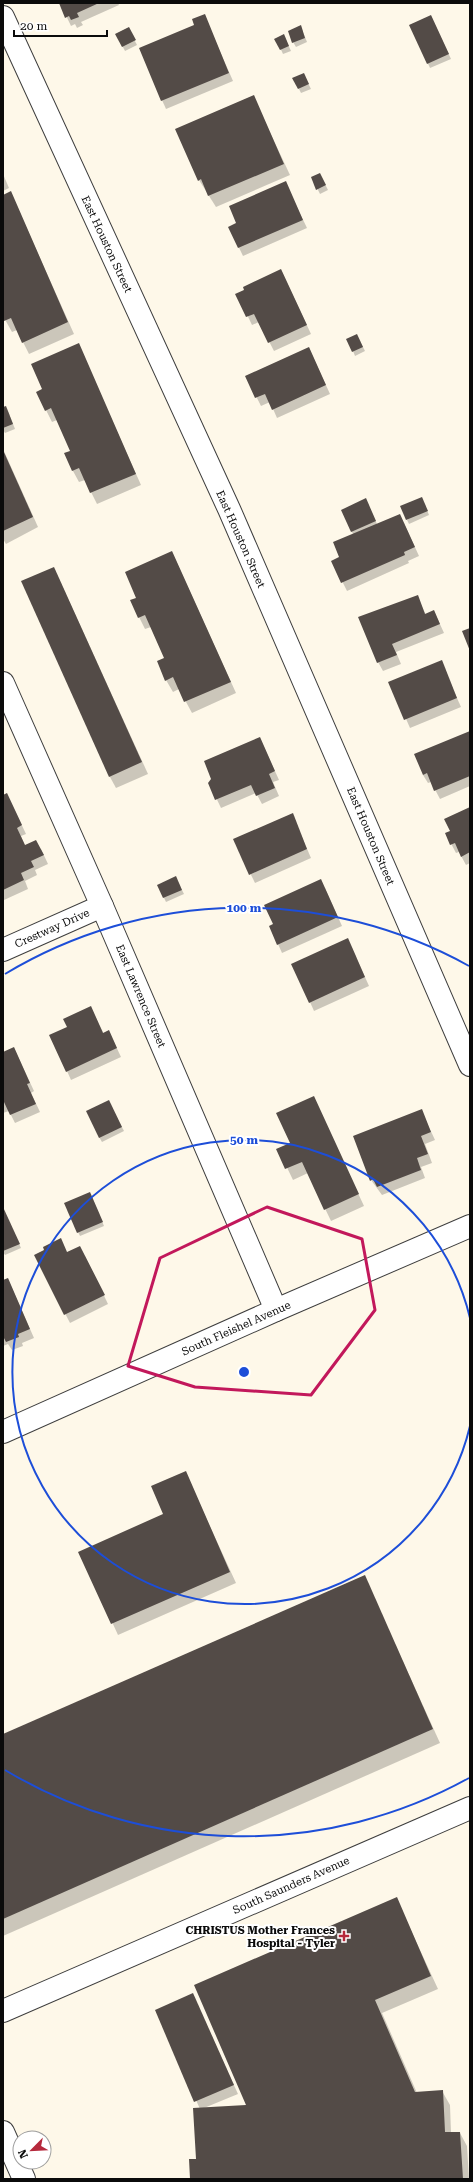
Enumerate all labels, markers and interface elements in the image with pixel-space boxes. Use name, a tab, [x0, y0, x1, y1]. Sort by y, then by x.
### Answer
scale bar	[14, 12, 107, 38]
text: 20 m	[20, 19, 47, 33]
street label: East Houston Street	[78, 194, 135, 295]
street label: East Houston Street	[213, 488, 268, 590]
street label: East Houston Street	[344, 785, 397, 887]
text: 100 m	[227, 901, 262, 915]
street label: Crestway Drive	[13, 906, 92, 951]
street label: East Lawrence Street	[113, 943, 168, 1050]
text: 50 m	[230, 1133, 258, 1147]
street label: South Fleishel Avenue	[180, 1298, 293, 1358]
centre of rings	[237, 1365, 251, 1379]
street label: South Saunders Avenue	[231, 1854, 352, 1917]
place label: CHRISTUS Mother Frances Hospital - Tyler	[185, 1924, 335, 1950]
marker: CHRISTUS Mother Frances Hospital - Tyler	[338, 1930, 350, 1942]
north arrow	[12, 2130, 52, 2170]
text: N	[15, 2147, 31, 2160]

